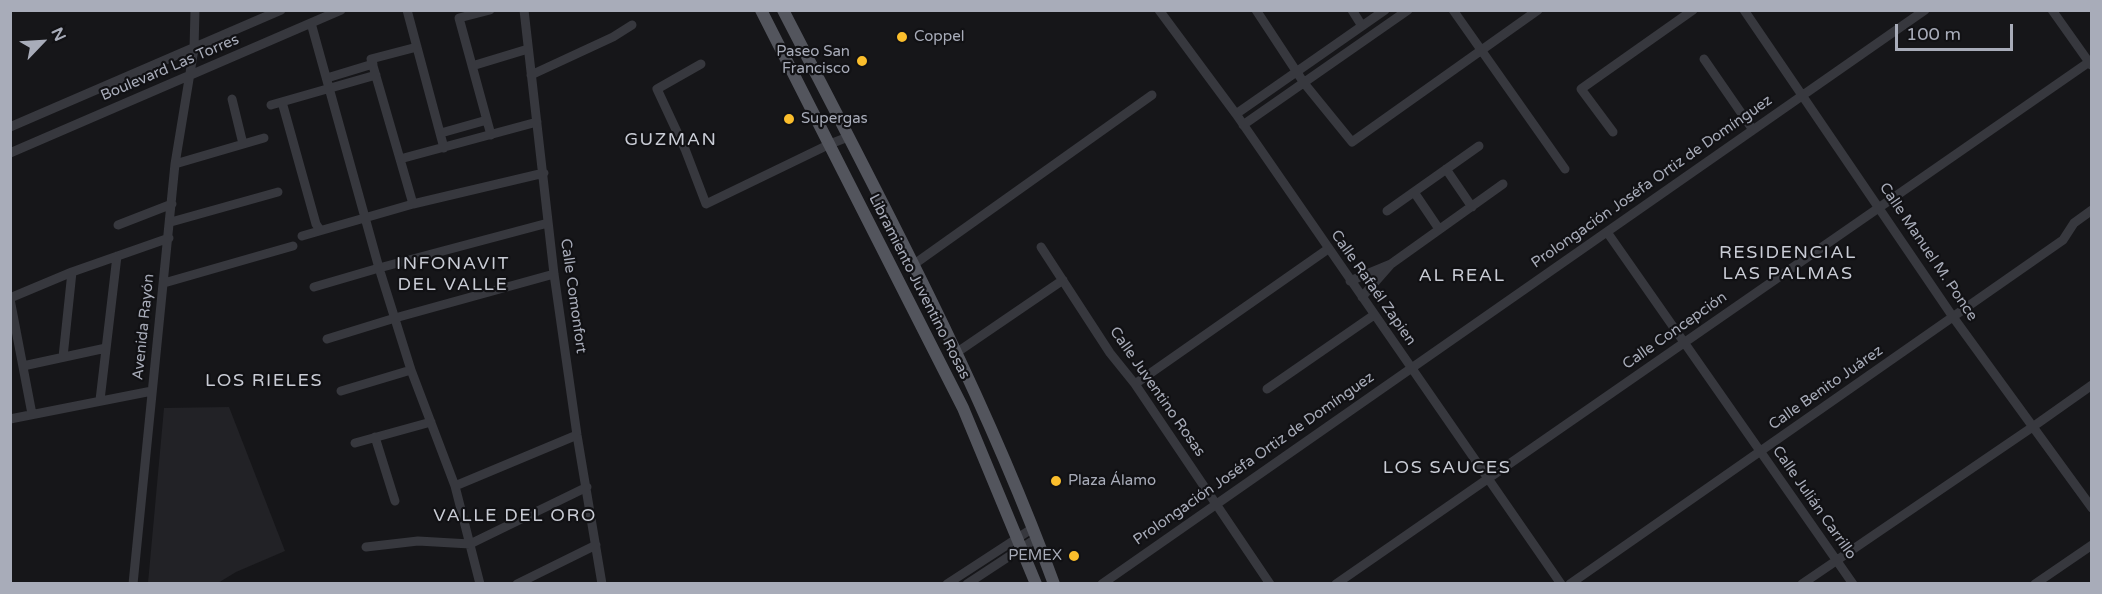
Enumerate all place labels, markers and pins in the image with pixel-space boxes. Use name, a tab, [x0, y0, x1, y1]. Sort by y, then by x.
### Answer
place label: Coppel	[914, 28, 964, 46]
marker: Coppel	[895, 30, 909, 44]
place label: Paseo San Francisco	[776, 43, 850, 78]
marker: Paseo San Francisco	[855, 54, 869, 68]
place label: Supergas	[801, 110, 868, 128]
marker: Supergas	[782, 112, 796, 126]
place label: Plaza Álamo	[1068, 472, 1156, 490]
marker: Plaza Álamo	[1049, 474, 1063, 488]
place label: PEMEX	[1008, 547, 1062, 565]
marker: PEMEX	[1067, 549, 1081, 563]

